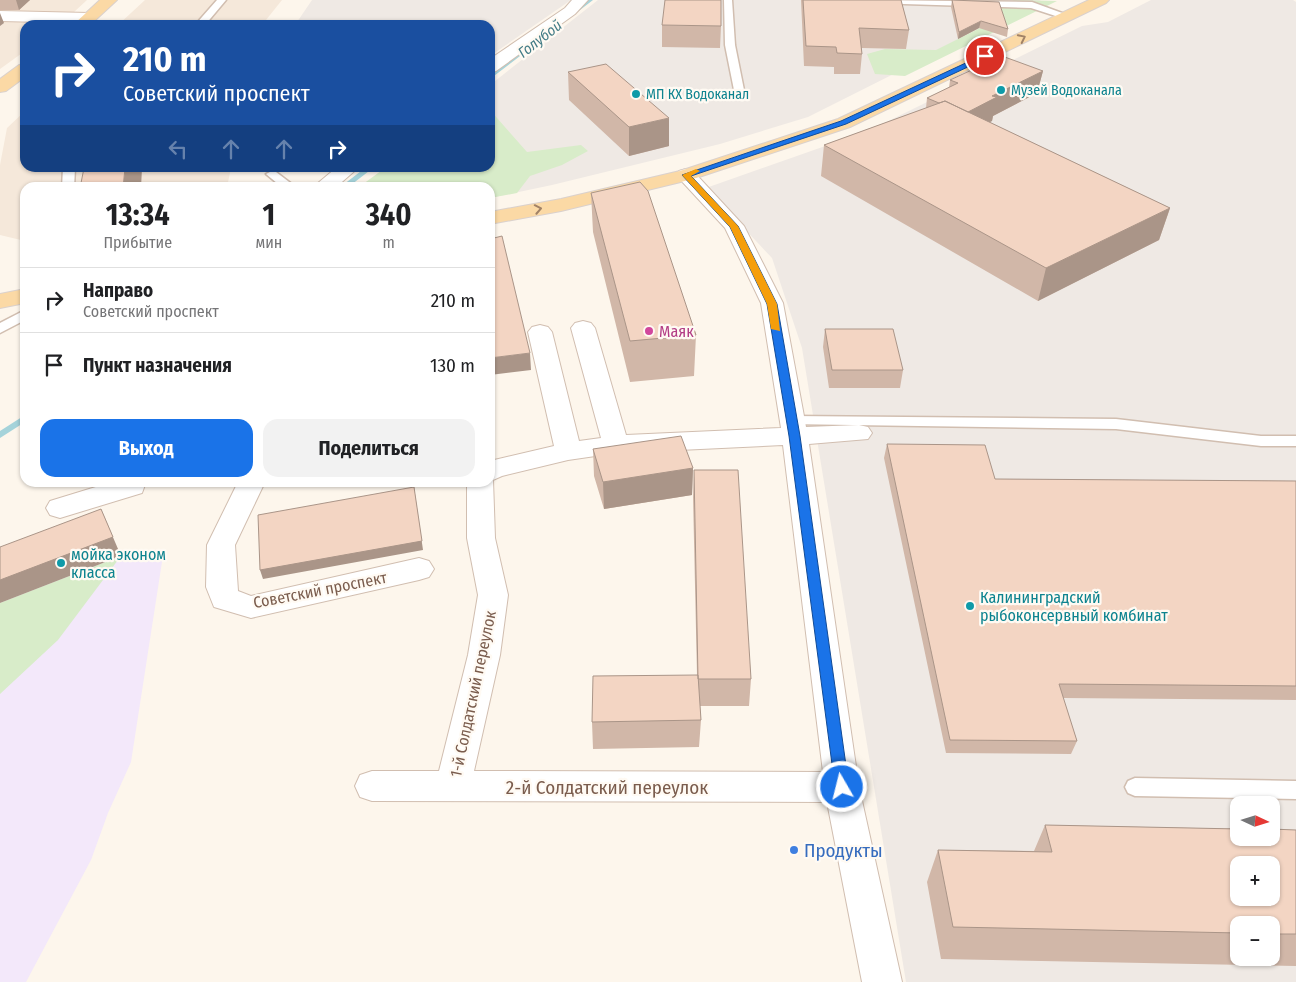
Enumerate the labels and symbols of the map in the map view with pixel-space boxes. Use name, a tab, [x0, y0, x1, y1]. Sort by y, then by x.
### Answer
water label: Голубой	[514, 16, 566, 62]
pin	[964, 35, 1006, 77]
one-way arrow	[1017, 35, 1026, 45]
place label: Музей Водоканала	[1011, 82, 1122, 99]
marker: Музей Водоканала	[995, 84, 1007, 96]
place label: МП КХ Водоканал	[646, 86, 749, 103]
marker: МП КХ Водоканал	[630, 88, 642, 100]
one-way arrow	[533, 204, 542, 215]
place label: Маяк	[659, 322, 694, 341]
marker: Маяк	[643, 325, 655, 337]
place label: мойка эконом класса	[71, 545, 166, 582]
marker: мойка эконом класса	[55, 557, 67, 569]
street label: Советский проспект	[252, 568, 389, 612]
place label: Калининградский рыбоконсервный комбинат	[980, 588, 1168, 625]
marker: Калининградский рыбоконсервный комбинат	[964, 600, 976, 612]
street label: 1-й Солдатский переулок	[446, 609, 500, 779]
position arrow	[815, 760, 867, 812]
street label: 2-й Солдатский переулок	[506, 776, 708, 799]
north arrow	[1230, 796, 1280, 846]
place label: Продукты	[804, 839, 883, 862]
marker: Продукты	[788, 844, 800, 856]

